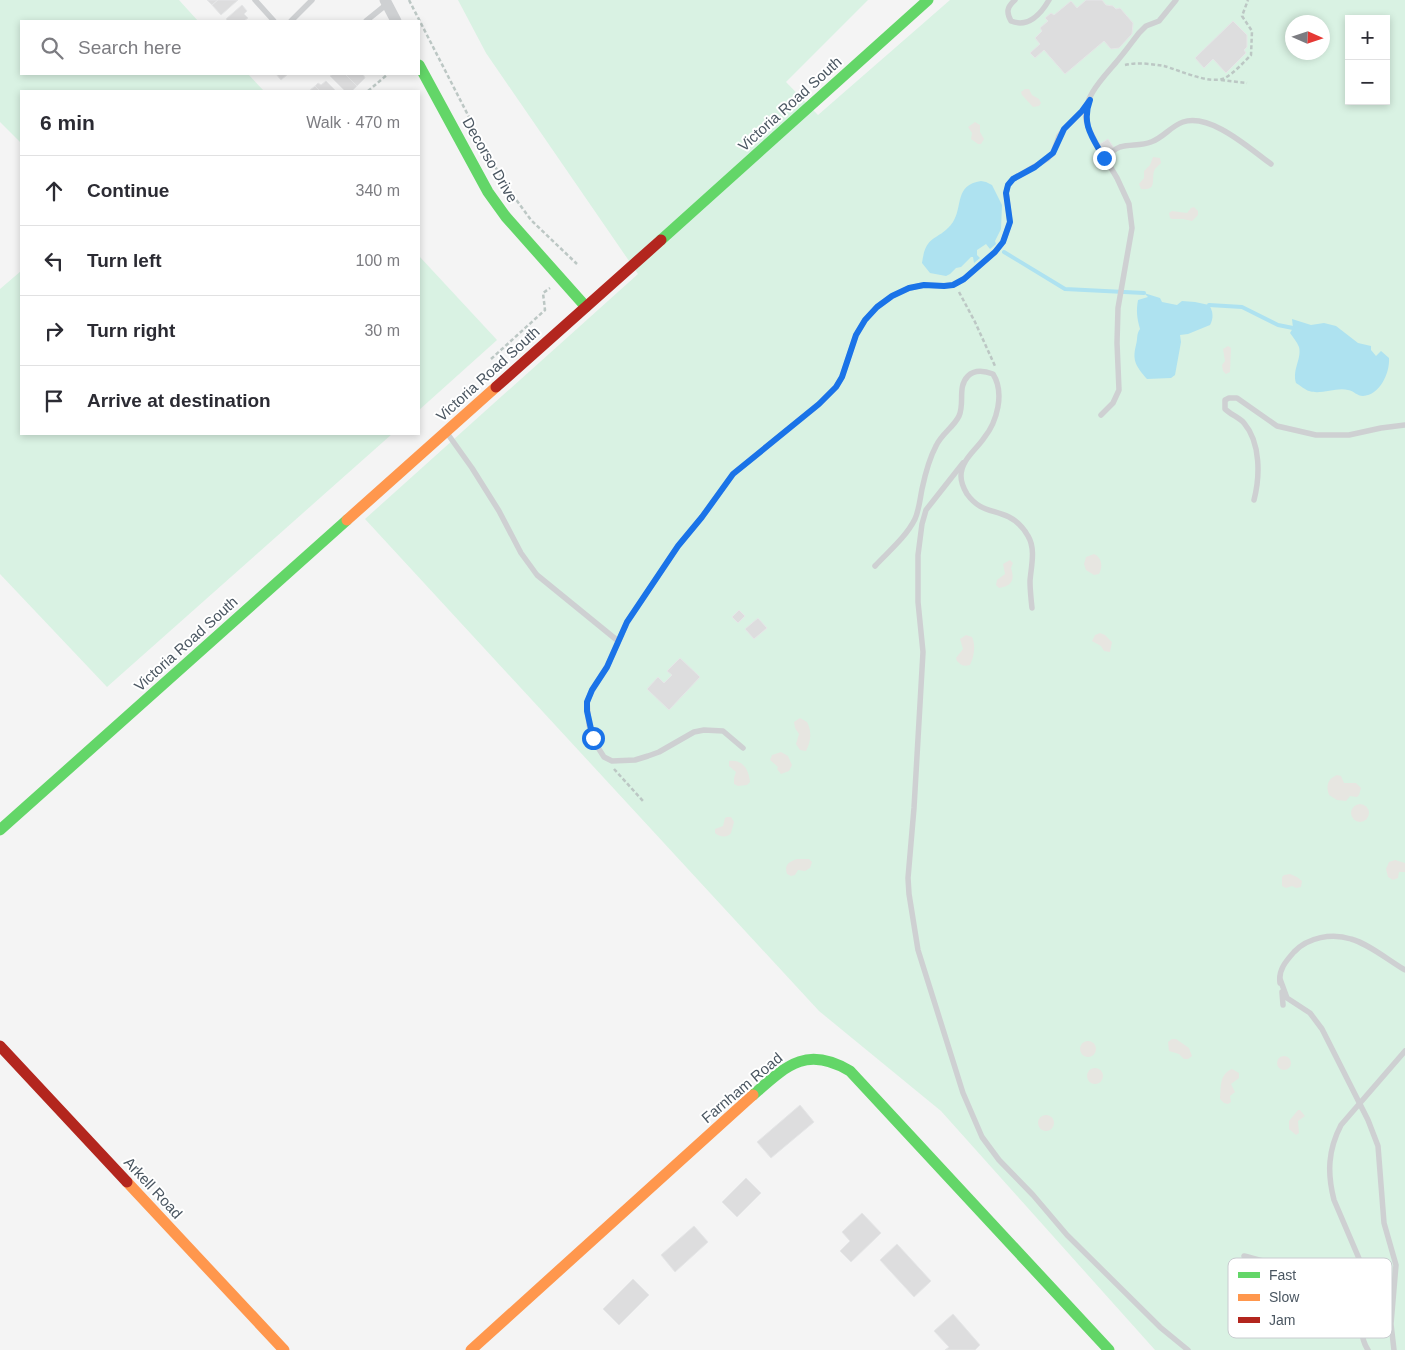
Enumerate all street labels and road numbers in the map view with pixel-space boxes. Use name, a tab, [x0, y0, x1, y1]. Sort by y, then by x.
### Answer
street label: Victoria Road South	[735, 53, 845, 154]
street label: Decorso Drive	[459, 114, 522, 205]
street label: Victoria Road South	[433, 323, 543, 424]
street label: Victoria Road South	[131, 593, 241, 694]
street label: Farnham Road	[698, 1049, 785, 1126]
street label: Arkell Road	[121, 1154, 186, 1222]

